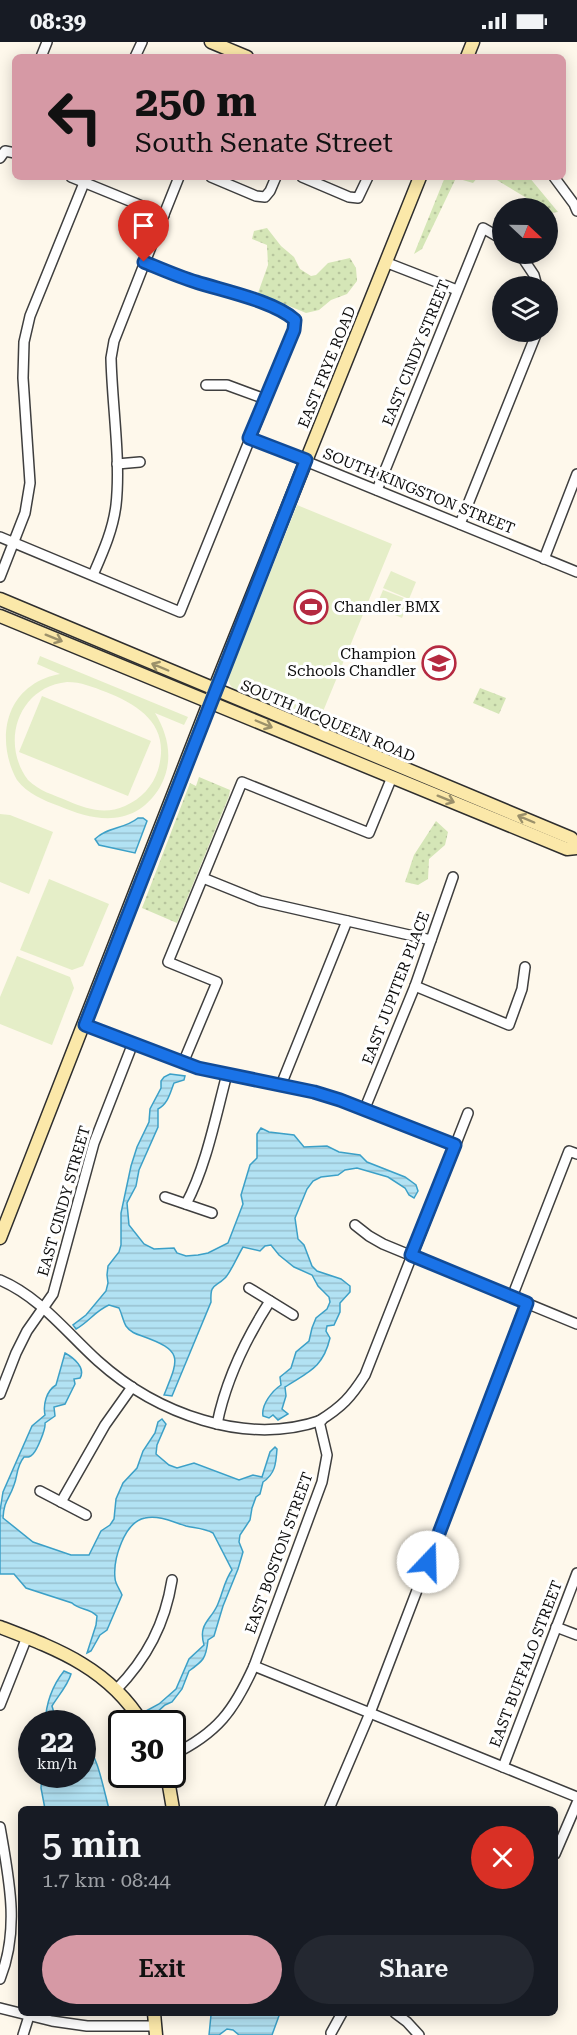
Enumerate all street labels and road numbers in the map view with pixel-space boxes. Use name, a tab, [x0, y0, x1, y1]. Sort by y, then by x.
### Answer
street label: EAST CINDY STREET	[379, 278, 453, 428]
street label: EAST FRYE ROAD	[294, 303, 360, 431]
street label: SOUTH KINGSTON STREET	[321, 444, 517, 538]
street label: SOUTH MCQUEEN ROAD	[238, 676, 418, 766]
street label: EAST JUPITER PLACE	[358, 909, 434, 1067]
street label: EAST CINDY STREET	[34, 1124, 94, 1278]
street label: EAST BOSTON STREET	[241, 1470, 317, 1636]
street label: EAST BUFFALO STREET	[486, 1578, 566, 1750]

